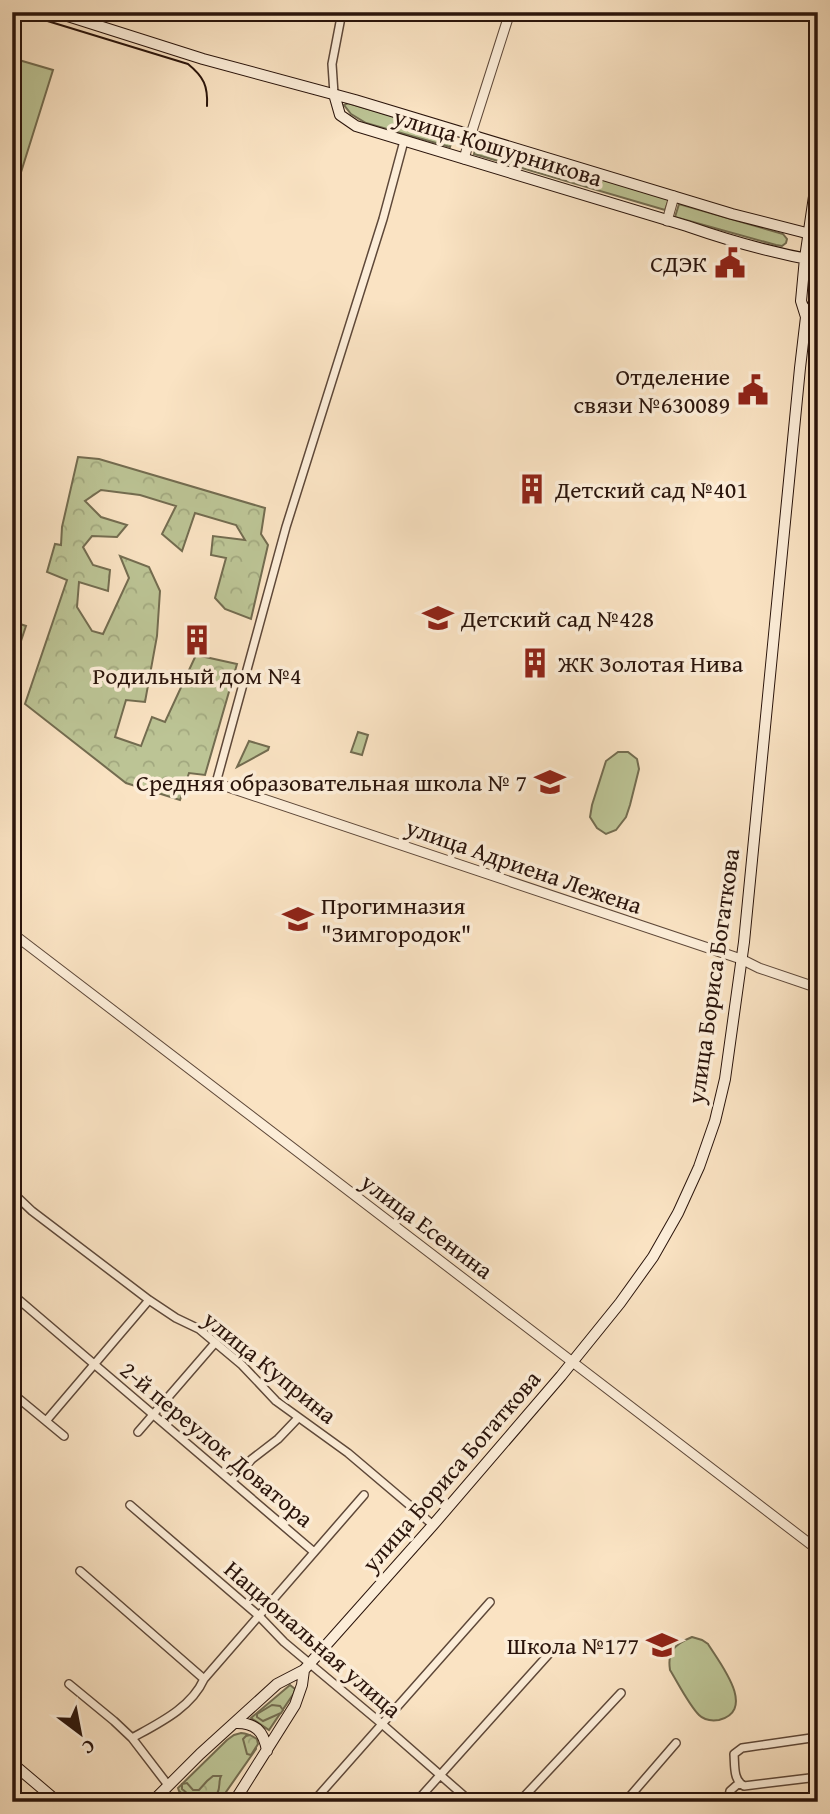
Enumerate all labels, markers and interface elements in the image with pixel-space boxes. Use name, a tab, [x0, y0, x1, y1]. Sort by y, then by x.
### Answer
street label: улица Кошурникова	[388, 98, 607, 196]
place label: СДЭК	[650, 246, 707, 281]
public building icon: СДЭК	[713, 246, 747, 280]
place label: Отделение связи №630089	[574, 359, 730, 422]
public building icon: Отделение связи №630089	[736, 373, 770, 407]
building icon: Детский сад №401	[515, 472, 549, 506]
place label: Детский сад №401	[554, 472, 748, 507]
school or university icon: Детский сад №428	[421, 601, 455, 635]
place label: Детский сад №428	[460, 601, 654, 636]
building icon: Родильный дом №4	[180, 623, 214, 657]
building icon: ЖК Золотая Нива	[518, 646, 552, 680]
place label: ЖК Золотая Нива	[557, 646, 744, 681]
place label: Родильный дом №4	[92, 658, 302, 693]
place label: Средняя образовательная школа № 7	[136, 765, 527, 800]
school or university icon: Средняя образовательная школа № 7	[533, 765, 567, 799]
street label: улица Адриена Лежена	[400, 809, 647, 923]
street label: улица Бориса Богаткова	[678, 846, 748, 1107]
place label: Прогимназия "Зимгородок"	[321, 888, 471, 951]
school or university icon: Прогимназия "Зимгородок"	[281, 902, 315, 936]
street label: улица Есенина	[353, 1164, 501, 1288]
street label: улица Куприна	[195, 1301, 345, 1432]
street label: 2-й переулок Доватора	[113, 1353, 322, 1536]
street label: улица Бориса Богаткова	[353, 1362, 549, 1580]
street label: Национальная улица	[217, 1552, 410, 1726]
place label: Школа №177	[507, 1628, 639, 1663]
school or university icon: Школа №177	[645, 1628, 679, 1662]
north arrow	[46, 1699, 116, 1769]
text: С	[77, 1733, 101, 1762]

